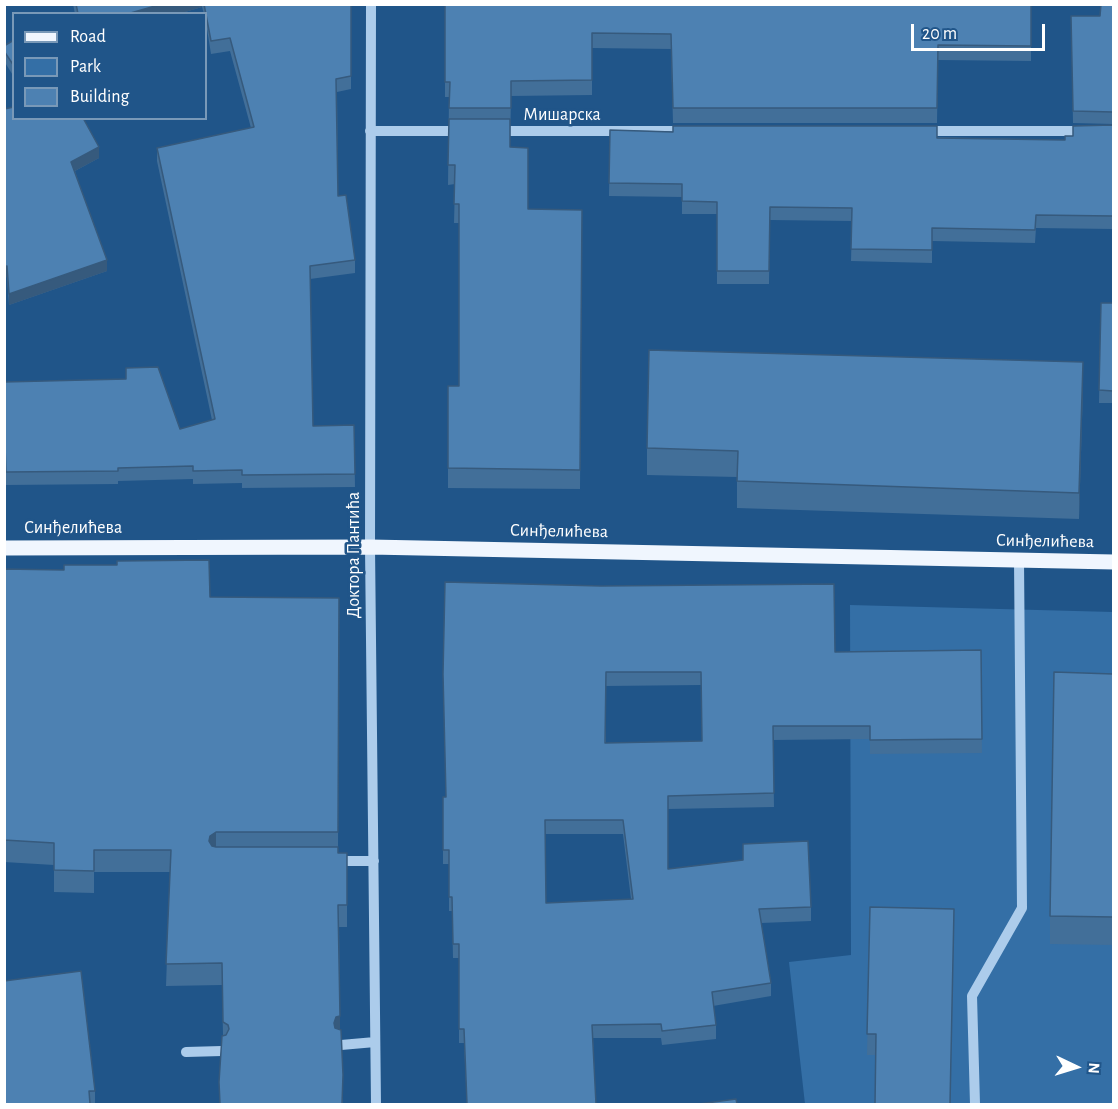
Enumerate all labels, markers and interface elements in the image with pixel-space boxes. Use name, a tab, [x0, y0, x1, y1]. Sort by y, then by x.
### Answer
legend	[12, 12, 207, 120]
scale bar	[914, 12, 1048, 50]
text: 20 m	[922, 25, 957, 43]
text: Road	[70, 28, 106, 46]
text: Park	[70, 58, 101, 76]
text: Building	[70, 88, 129, 106]
street label: Мишарска	[523, 104, 601, 126]
street label: Доктора Пантића	[343, 492, 365, 618]
street label: Синђелићева	[24, 517, 122, 539]
street label: Синђелићева	[510, 519, 608, 543]
street label: Синђелићева	[996, 529, 1094, 553]
north arrow	[1046, 1037, 1106, 1097]
text: N	[1086, 1062, 1102, 1074]

